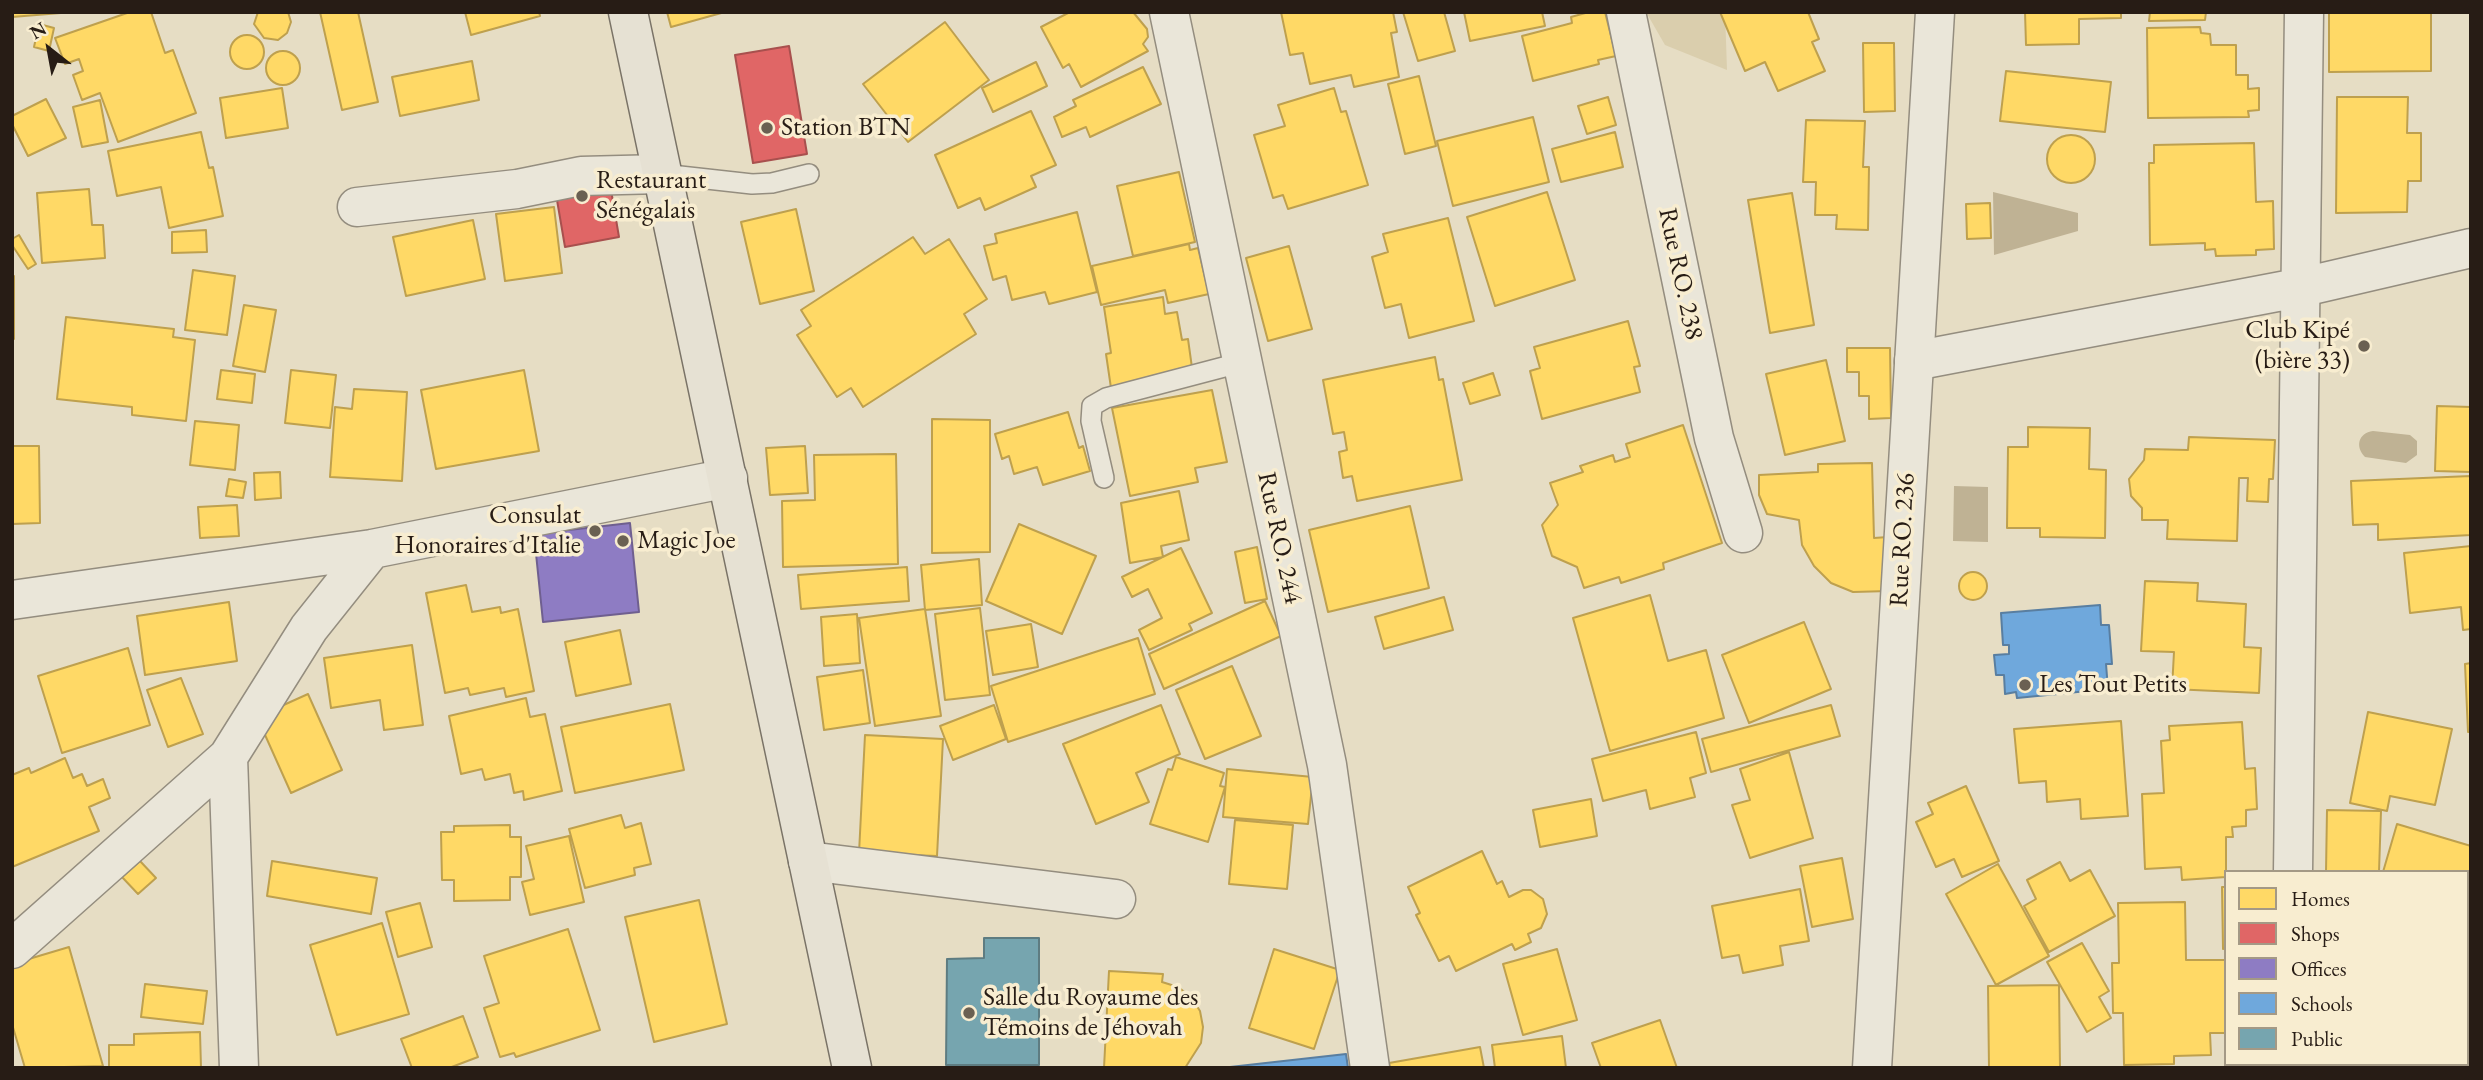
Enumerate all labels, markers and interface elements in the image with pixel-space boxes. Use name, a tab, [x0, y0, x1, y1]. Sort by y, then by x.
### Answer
north arrow	[14, 14, 84, 84]
text: N	[25, 16, 51, 45]
place label: Station BTN	[781, 112, 911, 144]
marker: Station BTN	[759, 120, 775, 136]
place label: Restaurant Sénégalais	[596, 165, 706, 227]
marker: Restaurant Sénégalais	[574, 188, 590, 204]
street label: Rue RO. 238	[1651, 205, 1709, 343]
place label: Club Kipé (bière 33)	[2245, 315, 2350, 376]
marker: Club Kipé (bière 33)	[2356, 338, 2372, 354]
street label: Rue RO. 244	[1250, 469, 1308, 607]
street label: Rue RO. 236	[1884, 472, 1922, 608]
place label: Consulat Honoraires d'Italie	[394, 500, 581, 562]
marker: Consulat Honoraires d'Italie	[587, 523, 603, 539]
place label: Magic Joe	[637, 525, 736, 557]
marker: Magic Joe	[615, 533, 631, 549]
place label: Les Tout Petits	[2039, 669, 2187, 701]
marker: Les Tout Petits	[2017, 677, 2033, 693]
legend	[2224, 870, 2469, 1066]
text: Homes	[2291, 885, 2350, 912]
text: Shops	[2291, 920, 2340, 947]
text: Offices	[2291, 955, 2346, 982]
place label: Salle du Royaume des Témoins de Jéhovah	[983, 982, 1198, 1044]
text: Schools	[2291, 990, 2352, 1017]
marker: Salle du Royaume des Témoins de Jéhovah	[961, 1005, 977, 1021]
text: Public	[2291, 1025, 2343, 1052]

